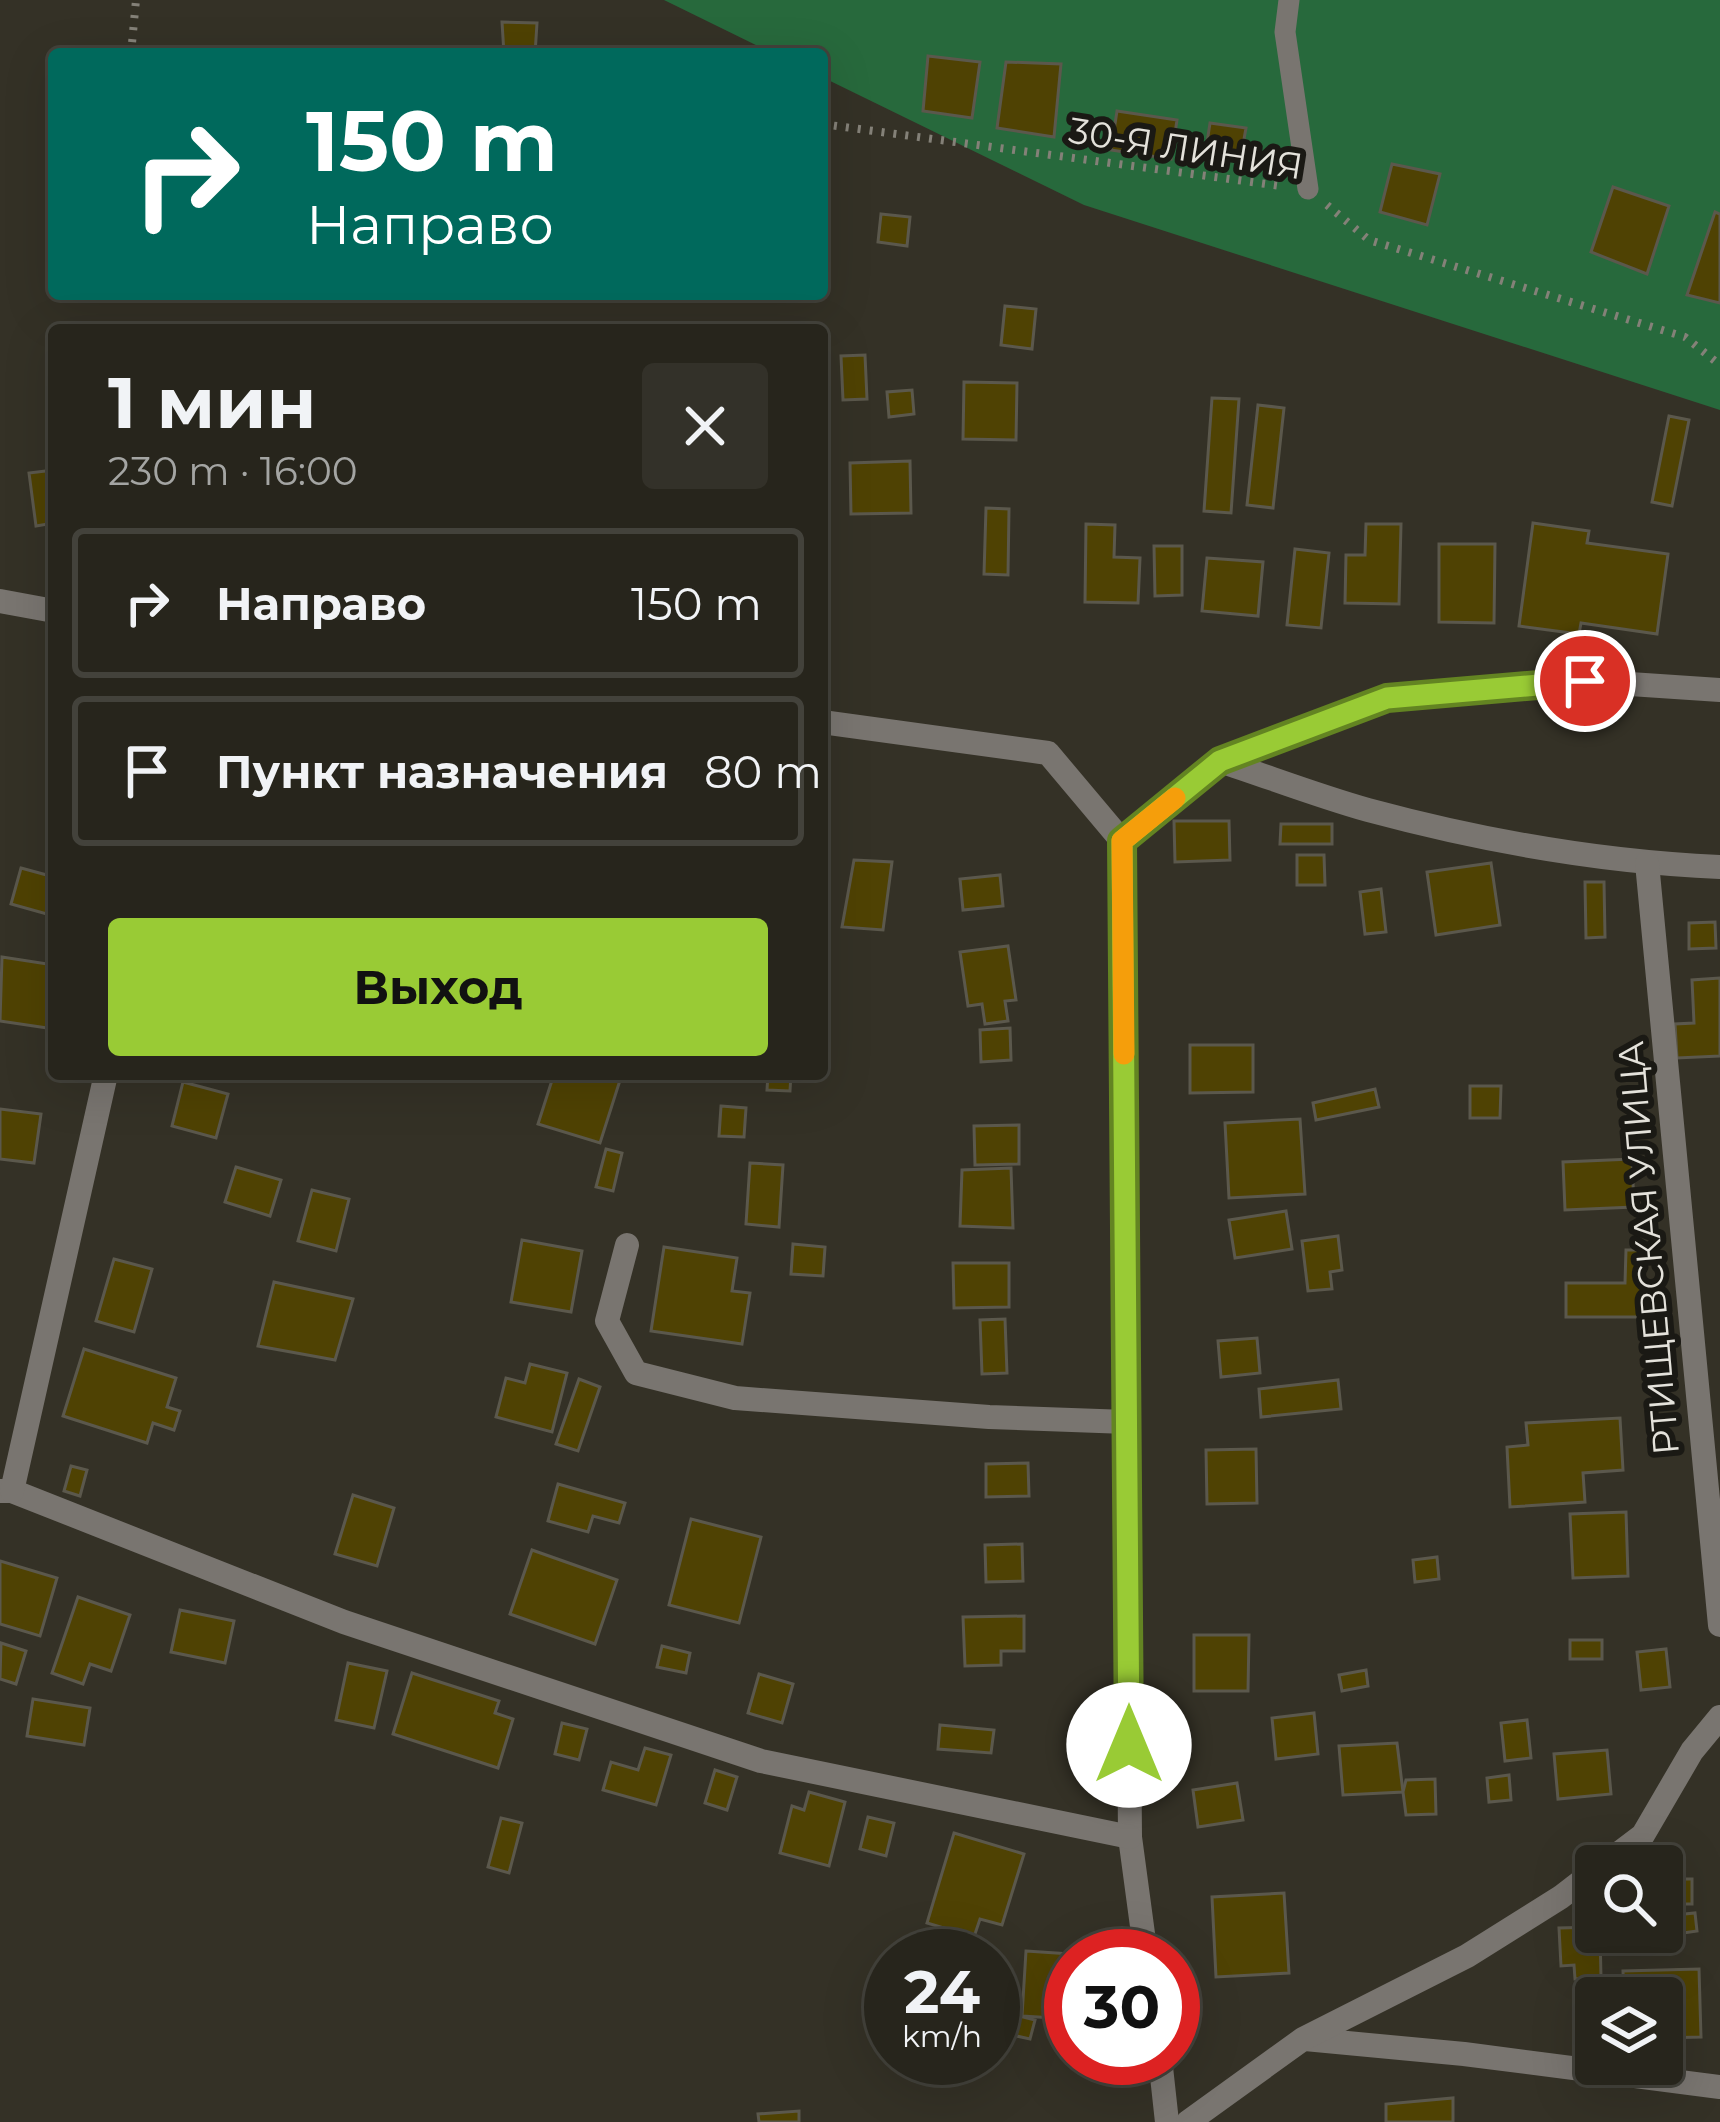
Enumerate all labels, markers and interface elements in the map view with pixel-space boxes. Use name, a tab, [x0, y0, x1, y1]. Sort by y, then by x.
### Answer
text: 150 m	[306, 90, 558, 192]
icon: right	[108, 96, 264, 252]
street label: 30-Я ЛИНИЯ	[1066, 108, 1306, 188]
text: Направо	[306, 192, 554, 258]
text: 1 мин	[108, 358, 316, 446]
button: close	[642, 363, 768, 489]
text: 230 m · 16:00	[108, 447, 358, 495]
icon: right	[114, 570, 180, 636]
text: Направо	[216, 576, 426, 631]
text: 150 m	[631, 576, 762, 631]
pin	[1534, 630, 1636, 732]
icon: arrive	[1552, 648, 1618, 714]
icon: arrive	[114, 738, 180, 804]
text: Пункт назначения	[216, 744, 668, 799]
text: 80 m	[704, 744, 822, 799]
button: Выход	[108, 918, 768, 1056]
street label: РТИЩЕВСКАЯ УЛИЦА	[1608, 1039, 1688, 1457]
position arrow	[1066, 1682, 1192, 1808]
map controls	[1575, 1845, 1683, 2085]
button: search	[1575, 1845, 1683, 1953]
speed limit sign: 30	[1044, 1929, 1200, 2085]
text: 24	[904, 1955, 980, 2028]
button: layers	[1575, 1977, 1683, 2085]
text: km/h	[902, 2018, 982, 2055]

